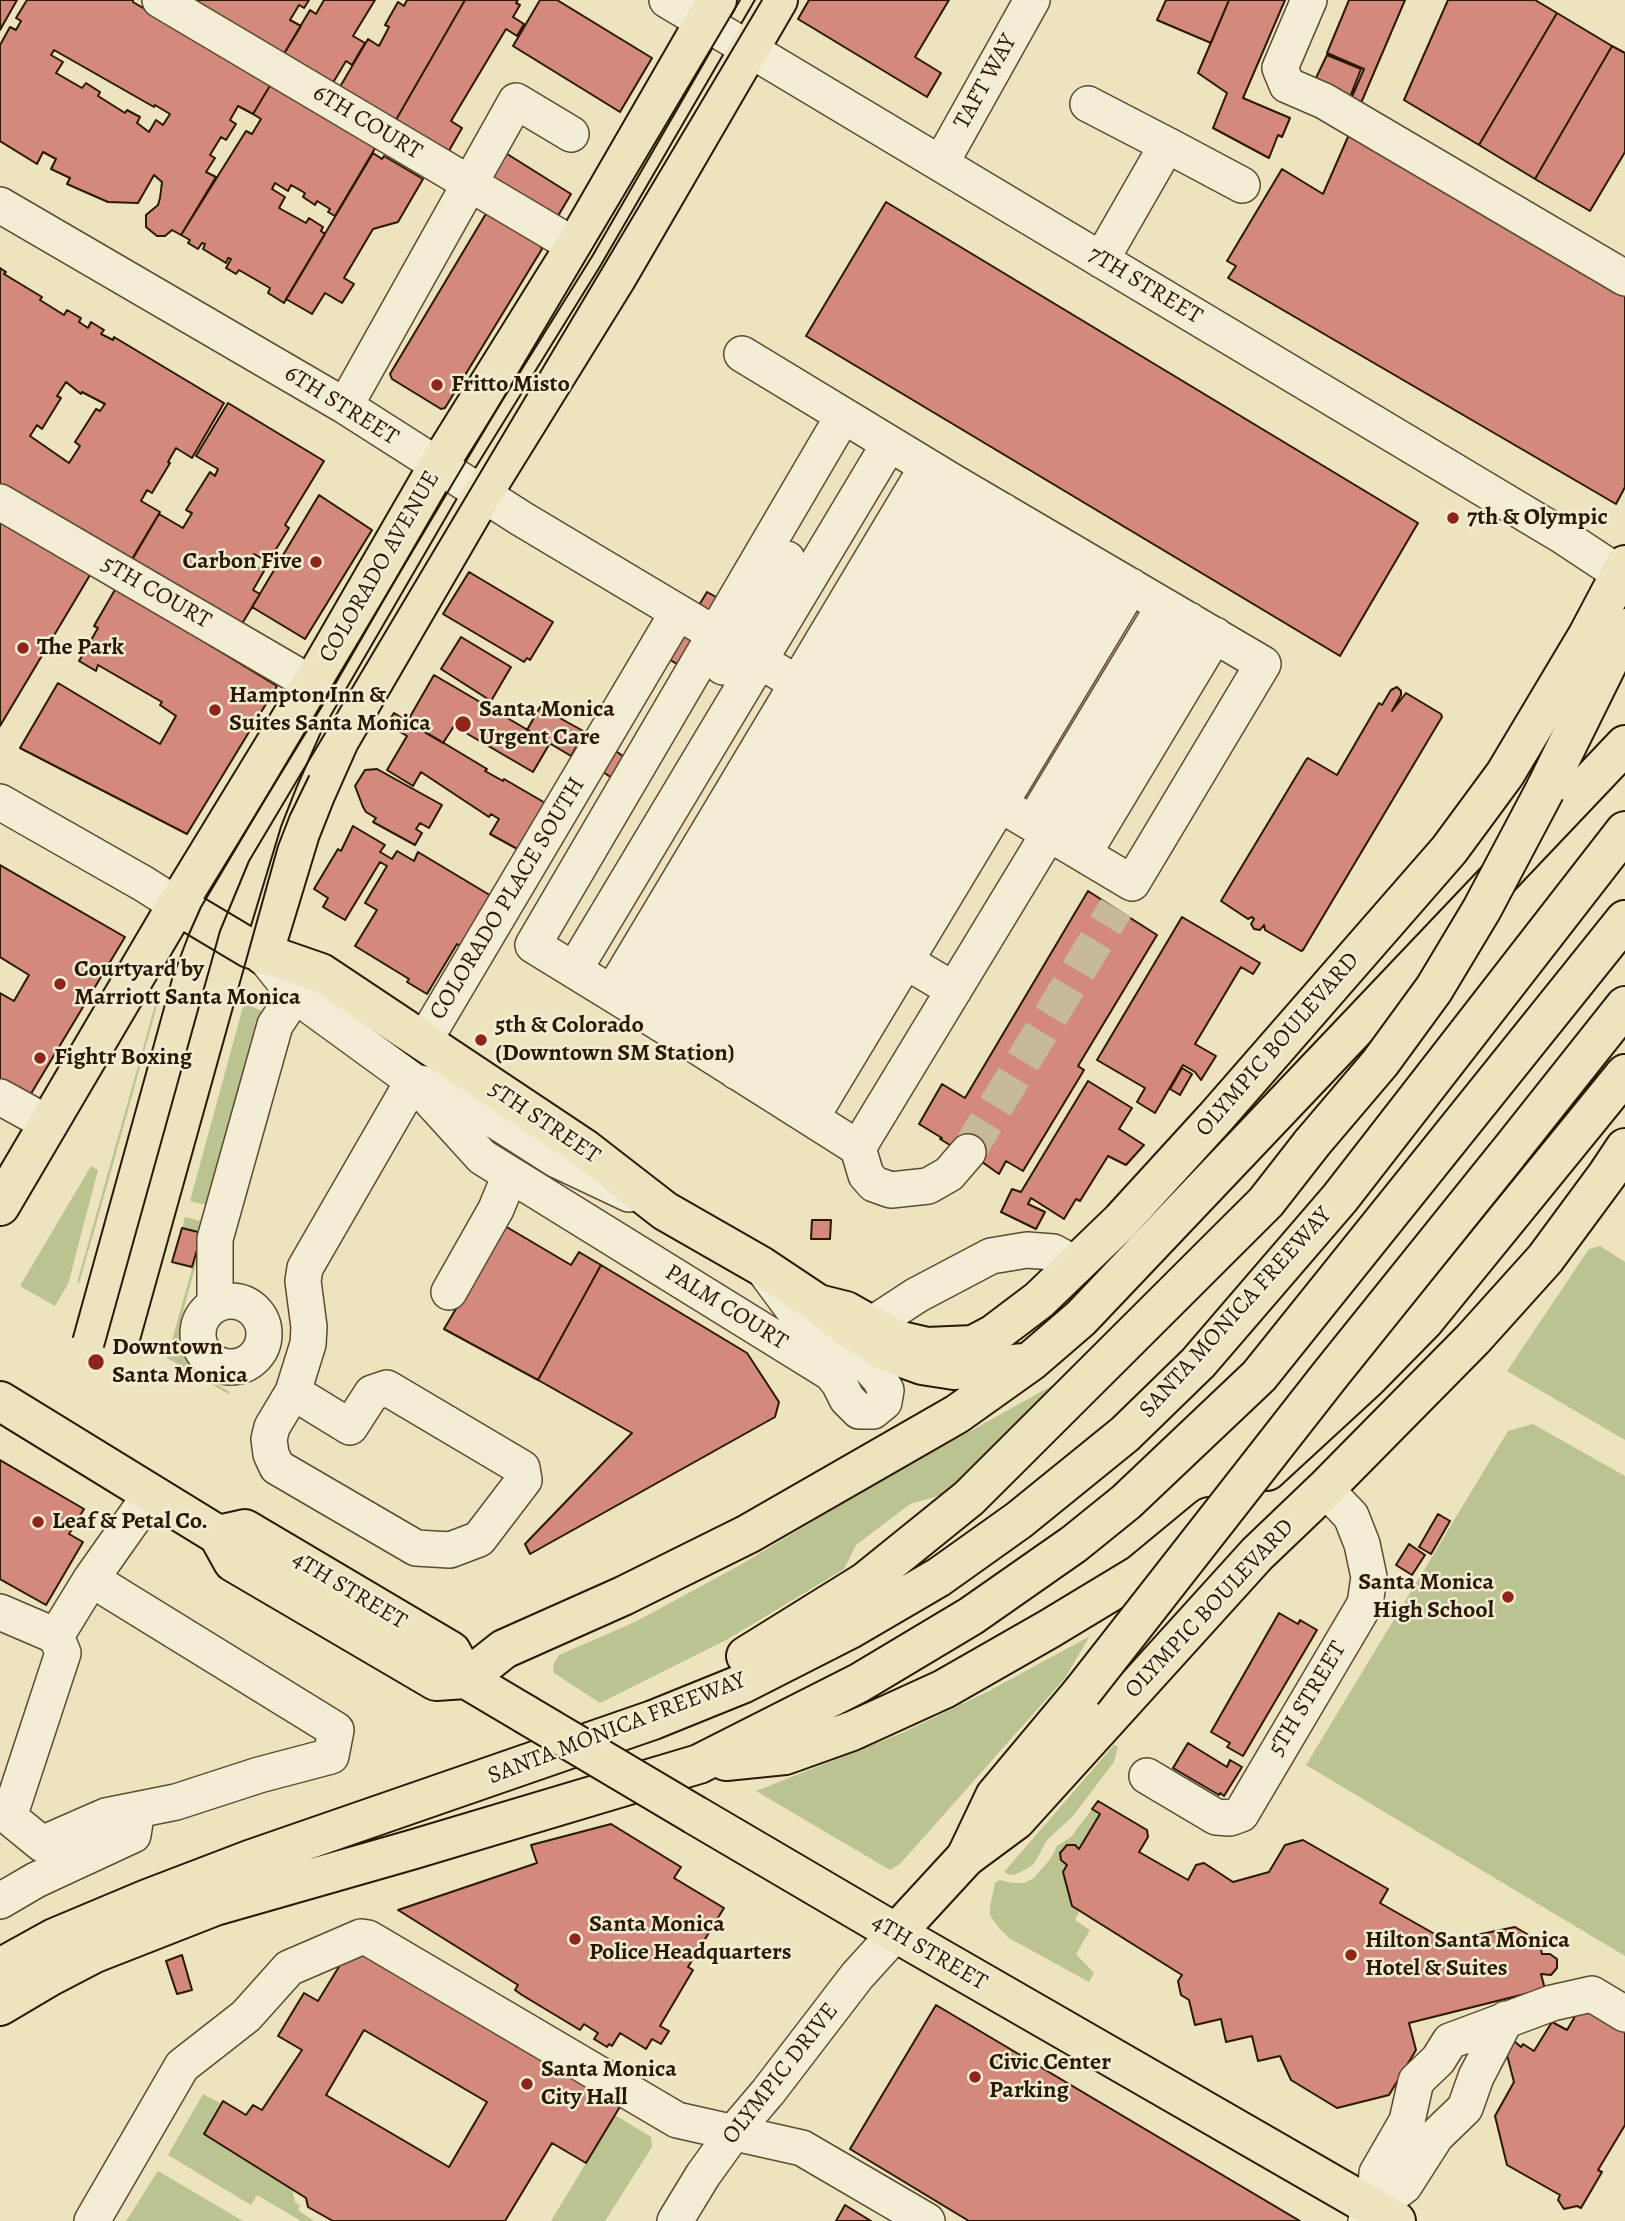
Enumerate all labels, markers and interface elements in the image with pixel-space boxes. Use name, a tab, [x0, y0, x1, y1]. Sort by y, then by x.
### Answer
street label: TAFT WAY	[948, 30, 1024, 134]
street label: 6TH COURT	[307, 79, 427, 167]
street label: 7TH STREET	[1083, 241, 1207, 331]
street label: 6TH STREET	[279, 360, 403, 452]
place label: Fritto Misto	[451, 371, 570, 399]
marker: Fritto Misto	[429, 377, 445, 393]
street label: COLORADO AVENUE	[313, 466, 447, 668]
place label: 7th & Olympic	[1467, 504, 1608, 532]
marker: 7th & Olympic	[1445, 510, 1461, 526]
place label: Carbon Five	[182, 548, 302, 576]
street label: 5TH COURT	[96, 550, 216, 636]
marker: Carbon Five	[308, 554, 324, 570]
place label: The Park	[37, 634, 124, 662]
marker: The Park	[15, 640, 31, 656]
place label: Hampton Inn & Suites Santa Monica	[229, 682, 431, 738]
place label: Santa Monica Urgent Care	[479, 696, 615, 752]
marker: Hampton Inn & Suites Santa Monica	[207, 702, 223, 718]
marker: Santa Monica Urgent Care	[453, 714, 473, 734]
street label: COLORADO PLACE SOUTH	[424, 773, 592, 1025]
street label: OLYMPIC BOULEVARD	[1190, 947, 1366, 1143]
place label: Courtyard by Marriott Santa Monica	[74, 956, 301, 1012]
marker: Courtyard by Marriott Santa Monica	[52, 976, 68, 992]
place label: 5th & Colorado (Downtown SM Station)	[495, 1012, 735, 1068]
marker: 5th & Colorado (Downtown SM Station)	[473, 1032, 489, 1048]
place label: Fightr Boxing	[54, 1044, 192, 1072]
marker: Fightr Boxing	[32, 1050, 48, 1066]
street label: 5TH STREET	[483, 1075, 605, 1171]
street label: SANTA MONICA FREEWAY	[1134, 1202, 1338, 1424]
street label: PALM COURT	[659, 1259, 793, 1357]
place label: Downtown Santa Monica	[112, 1334, 248, 1390]
marker: Downtown Santa Monica	[86, 1352, 106, 1372]
place label: Leaf & Petal Co.	[52, 1508, 208, 1536]
street label: OLYMPIC BOULEVARD	[1119, 1513, 1301, 1705]
marker: Leaf & Petal Co.	[30, 1514, 46, 1530]
street label: 4TH STREET	[286, 1545, 412, 1637]
place label: Santa Monica High School	[1358, 1569, 1494, 1625]
marker: Santa Monica High School	[1500, 1589, 1516, 1605]
street label: 5TH STREET	[1263, 1637, 1353, 1761]
street label: SANTA MONICA FREEWAY	[484, 1666, 750, 1792]
street label: 4TH STREET	[866, 1908, 992, 1998]
place label: Santa Monica Police Headquarters	[589, 1911, 792, 1967]
place label: Hilton Santa Monica Hotel & Suites	[1365, 1927, 1570, 1983]
marker: Santa Monica Police Headquarters	[567, 1931, 583, 1947]
marker: Hilton Santa Monica Hotel & Suites	[1343, 1947, 1359, 1963]
street label: OLYMPIC DRIVE	[717, 1998, 845, 2150]
place label: Civic Center Parking	[989, 2049, 1111, 2105]
place label: Santa Monica City Hall	[541, 2056, 677, 2112]
marker: Civic Center Parking	[967, 2069, 983, 2085]
marker: Santa Monica City Hall	[519, 2076, 535, 2092]

